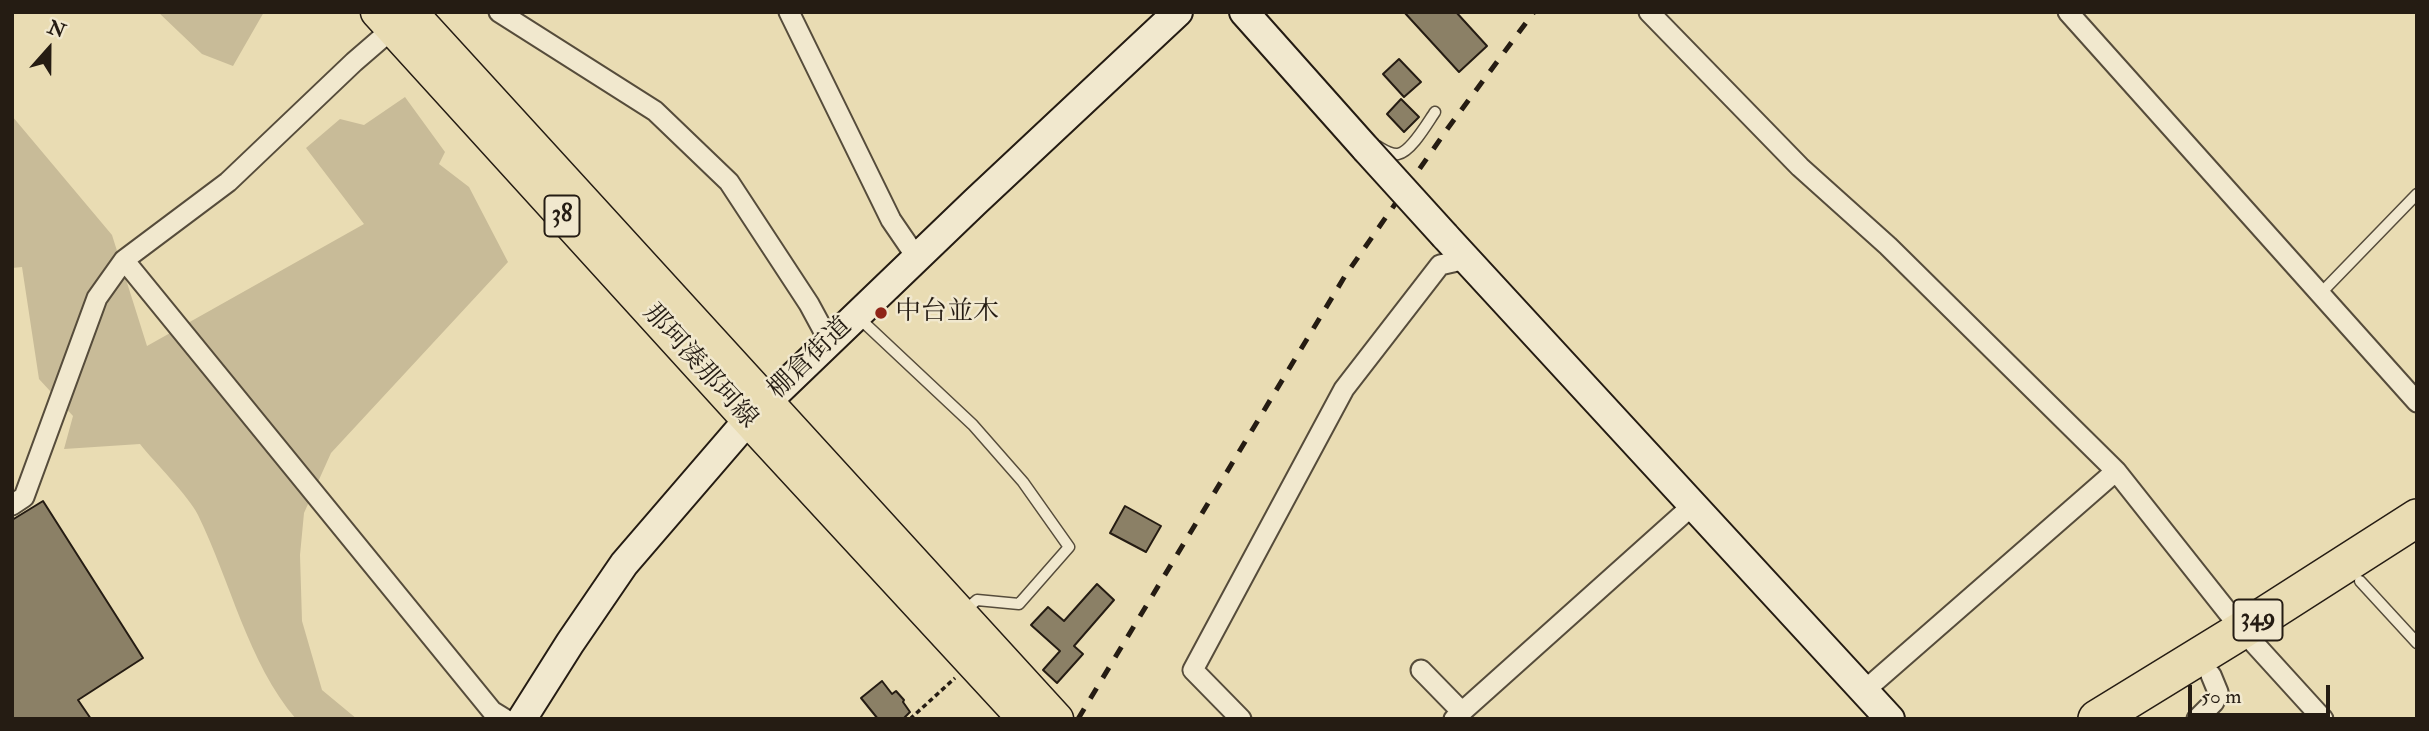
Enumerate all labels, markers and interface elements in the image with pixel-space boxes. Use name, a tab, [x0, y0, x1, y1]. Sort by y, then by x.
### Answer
north arrow	[14, 14, 84, 84]
text: N	[44, 15, 69, 44]
road number: 38	[544, 196, 580, 236]
place label: 中台並木	[895, 297, 999, 329]
street label: 那珂湊那珂線	[635, 299, 763, 435]
marker: 中台並木	[873, 305, 889, 321]
street label: 棚倉街道	[763, 312, 859, 406]
road number: 349	[2234, 600, 2282, 640]
scale bar	[2191, 672, 2333, 716]
text: 50 m	[2201, 683, 2242, 710]

